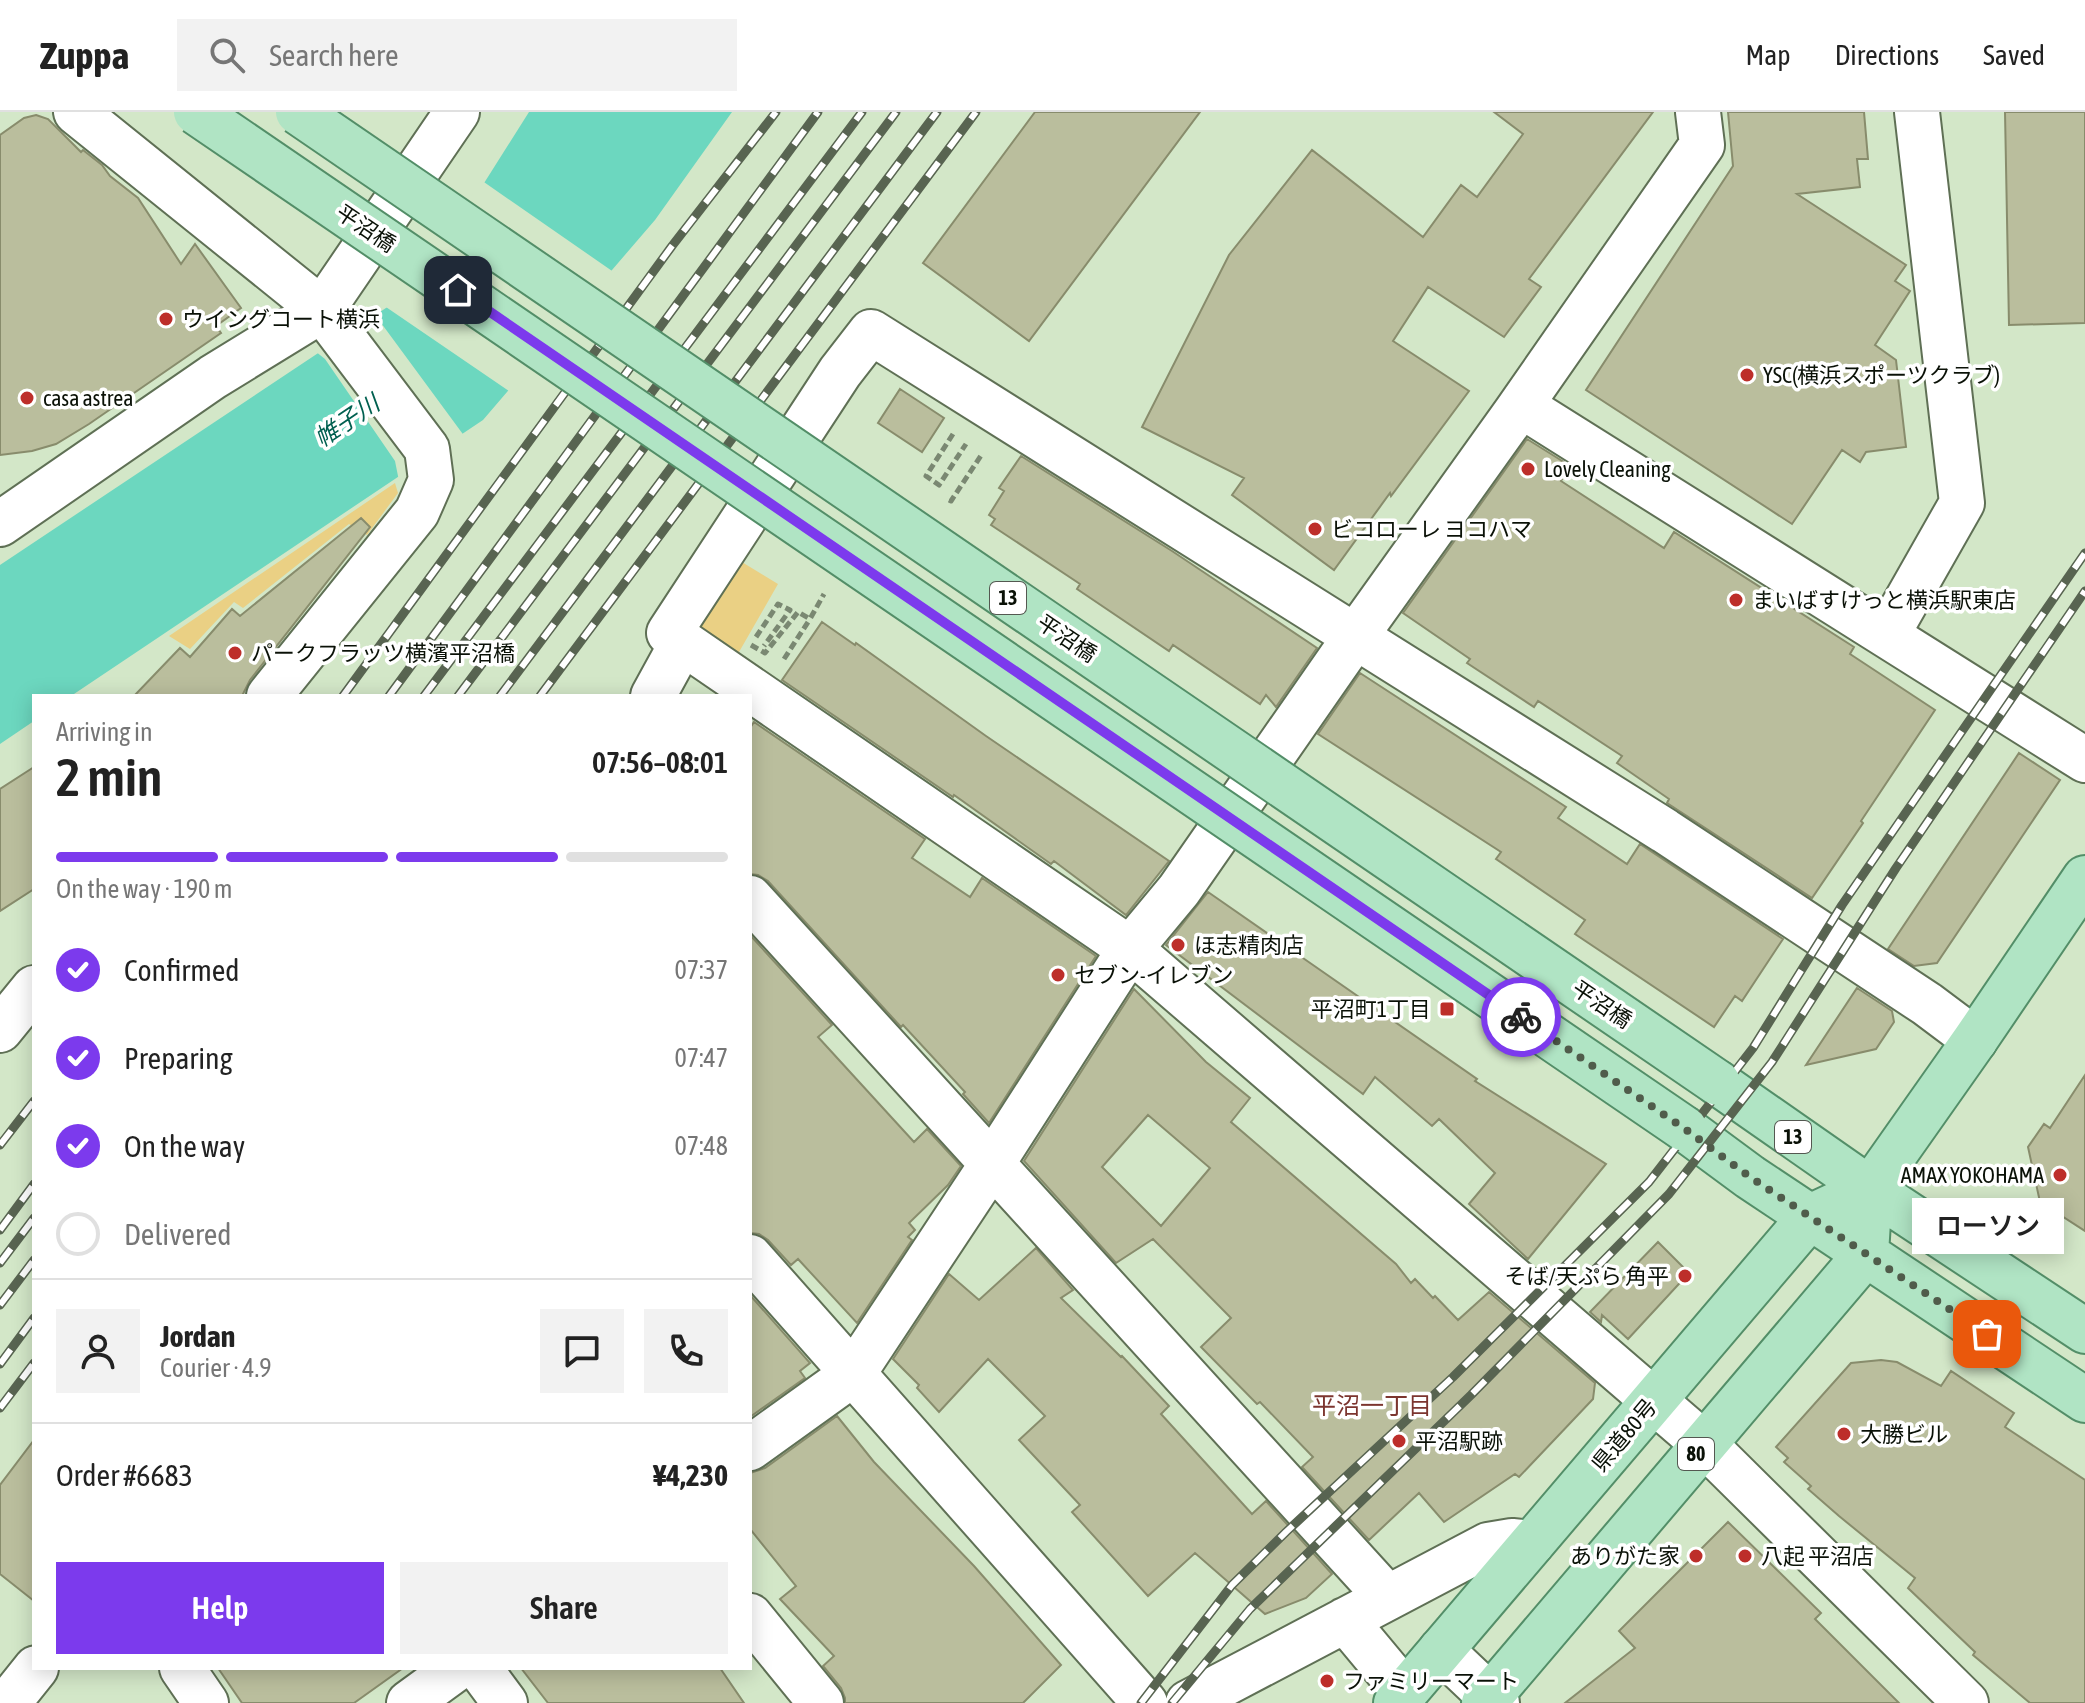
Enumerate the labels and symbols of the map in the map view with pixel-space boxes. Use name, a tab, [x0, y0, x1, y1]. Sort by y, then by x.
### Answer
street label: 平沼橋	[331, 199, 401, 257]
pin	[424, 256, 492, 324]
place label: ウイングコート横浜	[182, 306, 380, 332]
marker: ウイングコート横浜	[157, 310, 175, 328]
place label: YSC(横浜スポーツクラブ)	[1763, 362, 2000, 388]
marker: YSC(横浜スポーツクラブ)	[1738, 366, 1756, 384]
place label: casa astrea	[43, 385, 133, 411]
water label: 帷子川	[309, 388, 387, 452]
marker: casa astrea	[18, 389, 36, 407]
place label: Lovely Cleaning	[1544, 456, 1671, 482]
marker: Lovely Cleaning	[1519, 460, 1537, 478]
place label: ビコローレ ヨコハマ	[1331, 516, 1532, 542]
marker: ビコローレ ヨコハマ	[1306, 520, 1324, 538]
road number: 13	[990, 582, 1026, 614]
place label: まいばすけっと横浜駅東店	[1752, 587, 2016, 613]
marker: まいばすけっと横浜駅東店	[1727, 591, 1745, 609]
street label: 平沼橋	[1032, 609, 1102, 667]
place label: パークフラッツ横濱平沼橋	[251, 640, 515, 666]
marker: パークフラッツ横濱平沼橋	[226, 644, 244, 662]
place label: ほ志精肉店	[1194, 932, 1304, 958]
marker: ほ志精肉店	[1169, 936, 1187, 954]
place label: セブン-イレブン	[1074, 962, 1234, 988]
marker: セブン-イレブン	[1049, 966, 1067, 984]
street label: 平沼橋	[1567, 975, 1637, 1033]
courier	[1481, 977, 1561, 1057]
place label: 平沼町1丁目	[1311, 996, 1431, 1022]
marker: 平沼町1丁目	[1438, 1000, 1456, 1018]
road number: 13	[1775, 1121, 1811, 1153]
place label: AMAX YOKOHAMA	[1901, 1162, 2044, 1188]
marker: AMAX YOKOHAMA	[2051, 1166, 2069, 1184]
callout: ローソン	[1911, 1198, 2063, 1254]
place label: そば/天ぷら 角平	[1505, 1263, 1669, 1289]
marker: そば/天ぷら 角平	[1676, 1267, 1694, 1285]
pin	[1953, 1300, 2021, 1368]
district label: 平沼一丁目	[1312, 1392, 1432, 1419]
street label: 県道80号	[1586, 1393, 1662, 1477]
place label: 大勝ビル	[1860, 1421, 1948, 1447]
marker: 大勝ビル	[1835, 1425, 1853, 1443]
place label: 平沼駅跡	[1415, 1428, 1503, 1454]
marker: 平沼駅跡	[1390, 1432, 1408, 1450]
road number: 80	[1678, 1438, 1714, 1470]
place label: ありがた家	[1570, 1543, 1680, 1569]
place label: 八起 平沼店	[1761, 1543, 1874, 1569]
marker: ありがた家	[1687, 1547, 1705, 1565]
marker: 八起 平沼店	[1736, 1547, 1754, 1565]
place label: ファミリーマート	[1343, 1668, 1519, 1694]
marker: ファミリーマート	[1318, 1672, 1336, 1690]

